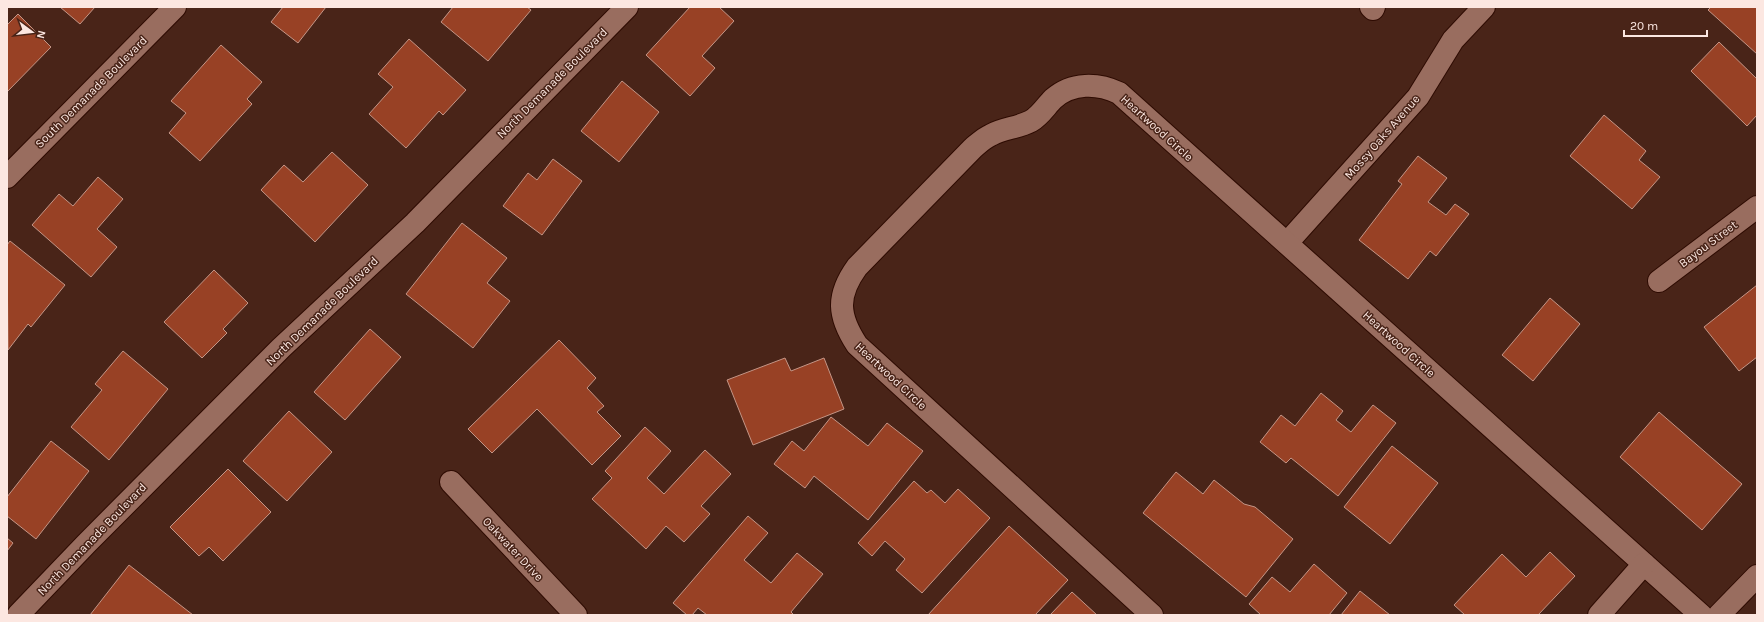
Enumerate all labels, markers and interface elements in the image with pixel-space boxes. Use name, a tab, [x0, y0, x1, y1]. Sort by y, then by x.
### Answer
north arrow	[12, 12, 52, 52]
scale bar	[1624, 12, 1707, 38]
text: 20 m	[1630, 19, 1658, 33]
street label: North Demanade Boulevard	[494, 25, 610, 141]
text: N	[34, 29, 48, 40]
street label: South Demanade Boulevard	[32, 33, 150, 151]
street label: Heartwood Circle	[1118, 92, 1196, 164]
street label: Mossy Oaks Avenue	[1342, 92, 1422, 182]
street label: Bayou Street	[1676, 217, 1740, 270]
street label: North Demanade Boulevard	[263, 254, 381, 368]
street label: Heartwood Circle	[1360, 308, 1438, 380]
street label: Heartwood Circle	[852, 339, 930, 413]
street label: North Demanade Boulevard	[35, 480, 149, 598]
street label: Oakwater Drive	[480, 514, 546, 584]

